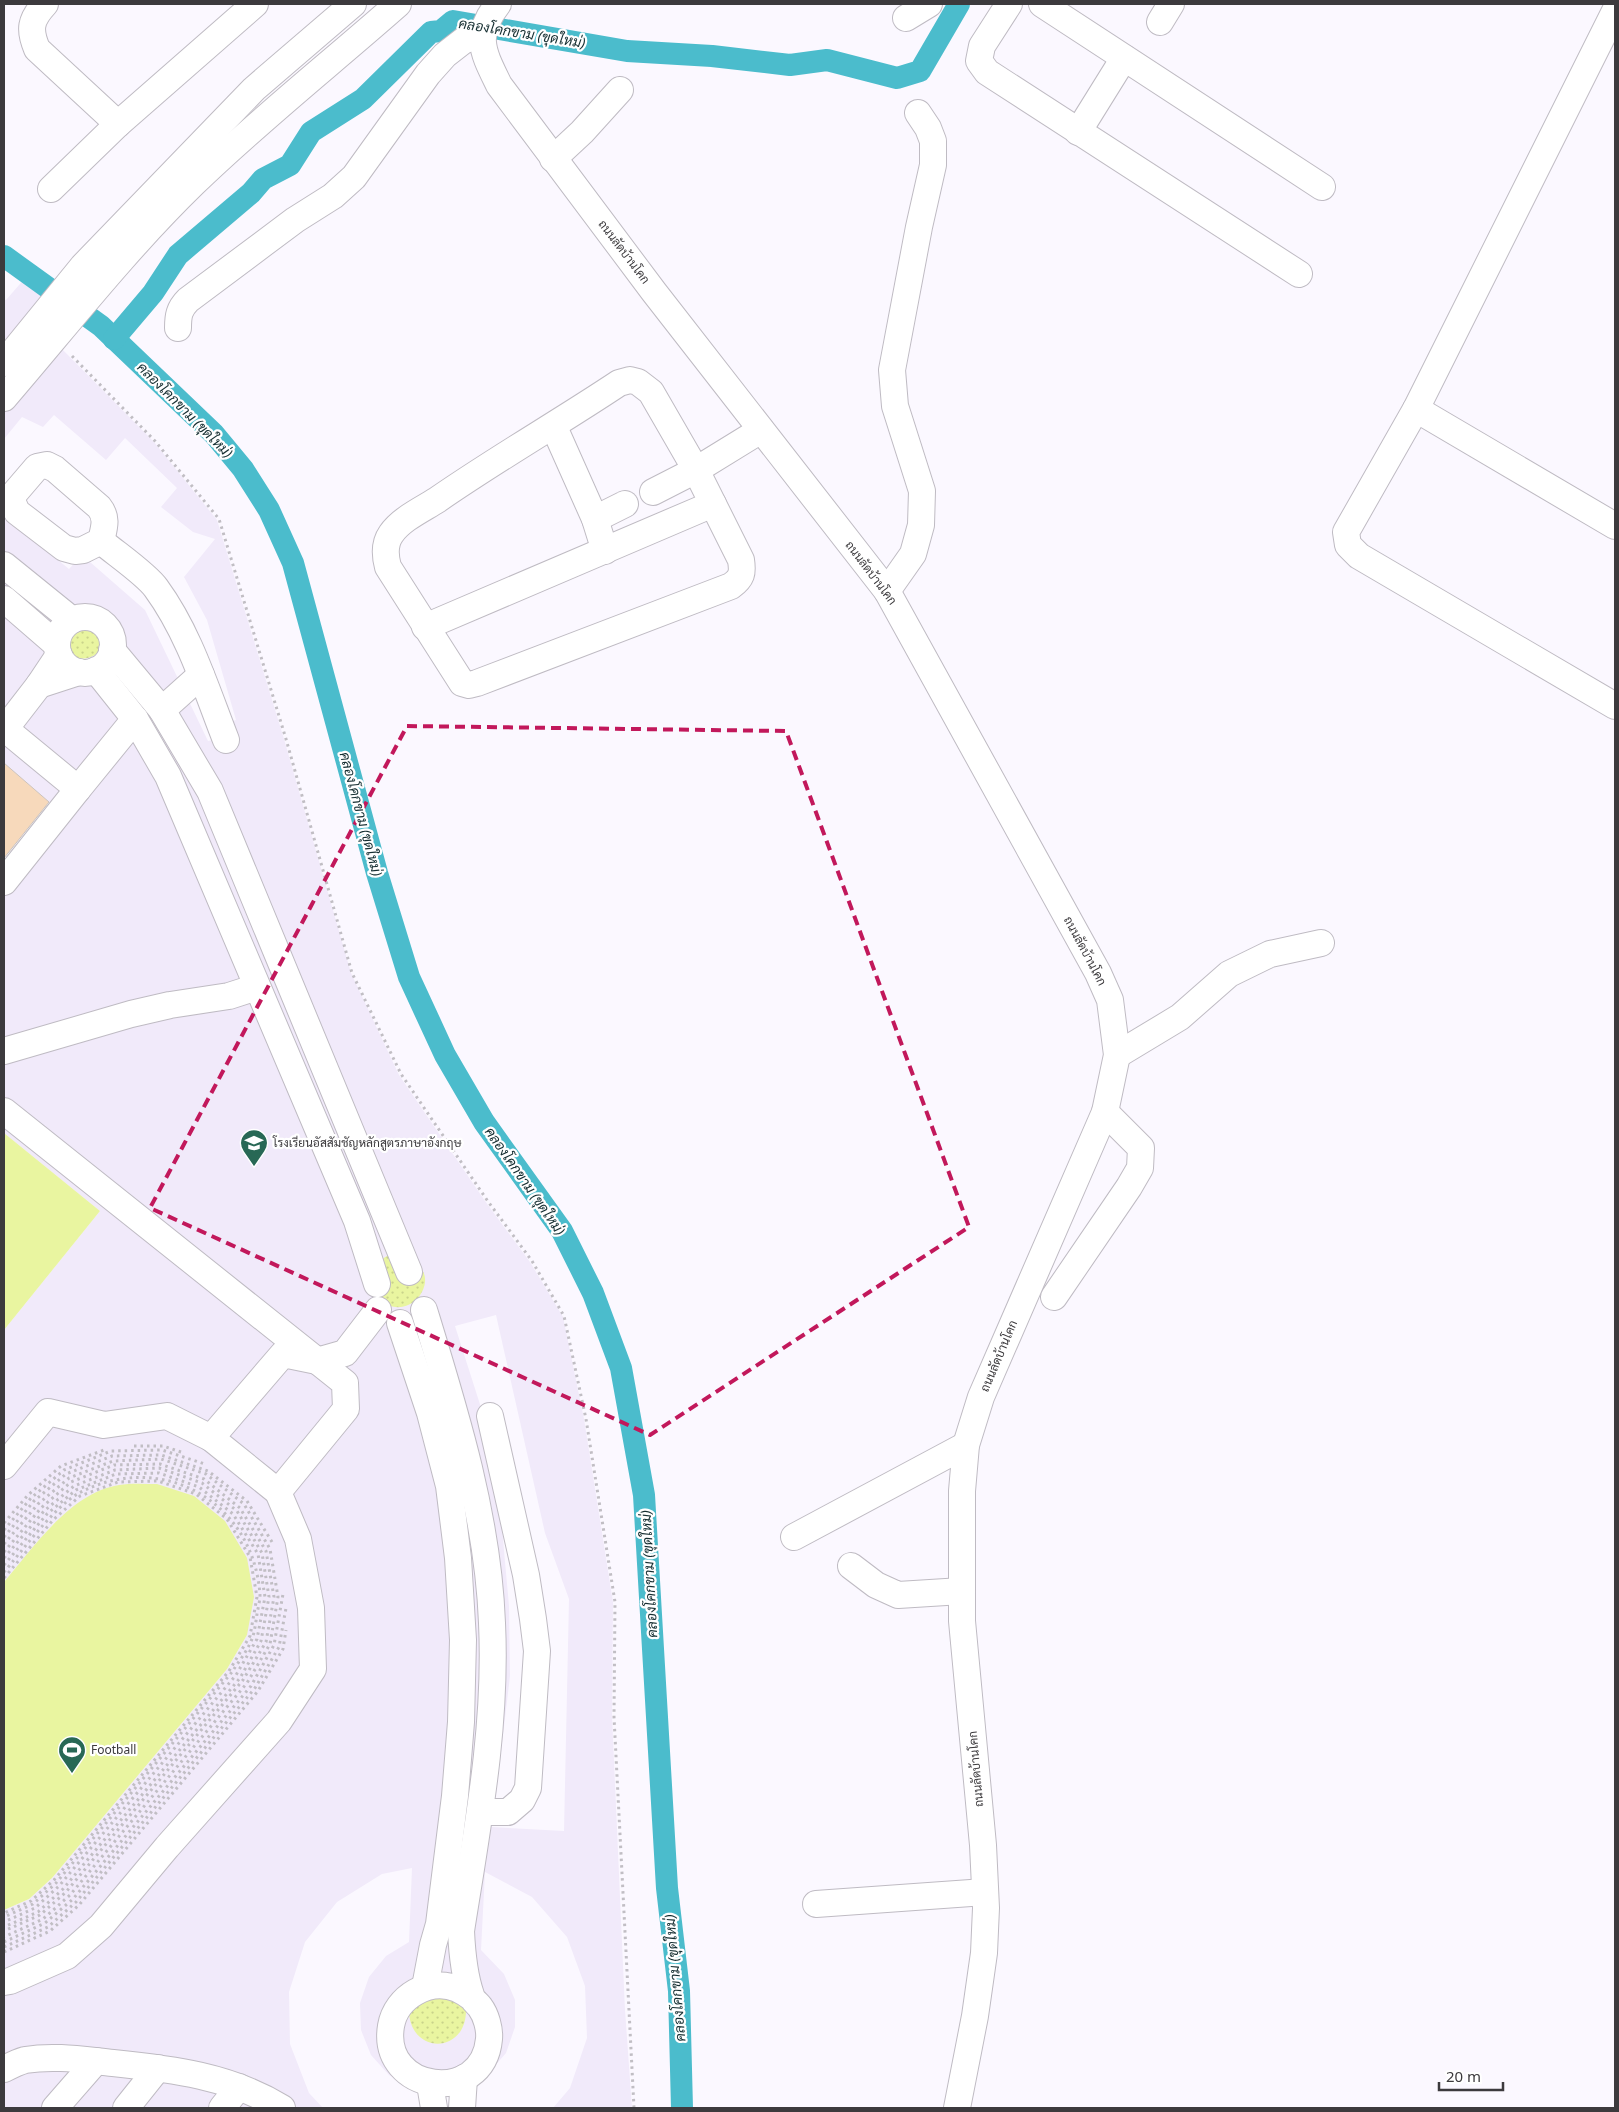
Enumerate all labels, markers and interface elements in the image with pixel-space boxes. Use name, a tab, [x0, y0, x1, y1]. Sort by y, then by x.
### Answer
water label: คลองโคกขาม (ขุดใหม่)	[457, 13, 587, 53]
street label: ถนนลัดบ้านโคก	[595, 216, 654, 287]
water label: คลองโคกขาม (ขุดใหม่)	[133, 358, 237, 462]
street label: ถนนลัดบ้านโคก	[842, 537, 901, 608]
water label: คลองโคกขาม (ขุดใหม่)	[335, 750, 387, 878]
street label: ถนนลัดบ้านโคก	[1060, 913, 1111, 988]
water label: คลองโคกขาม (ขุดใหม่)	[480, 1123, 570, 1239]
school or university icon: โรงเรียนอัสสัมชัญหลักสูตรภาษาอังกฤษ	[239, 1128, 269, 1167]
place label: โรงเรียนอัสสัมชัญหลักสูตรภาษาอังกฤษ	[272, 1134, 462, 1151]
street label: ถนนลัดบ้านโคก	[976, 1317, 1021, 1394]
water label: คลองโคกขาม (ขุดใหม่)	[636, 1510, 662, 1638]
street label: ถนนลัดบ้านโคก	[964, 1730, 987, 1808]
sports icon: Football	[57, 1735, 87, 1774]
place label: Football	[91, 1741, 136, 1758]
water label: คลองโคกขาม (ขุดใหม่)	[659, 1913, 691, 2043]
scale bar	[1439, 2060, 1503, 2092]
text: 20 m	[1446, 2066, 1481, 2086]

